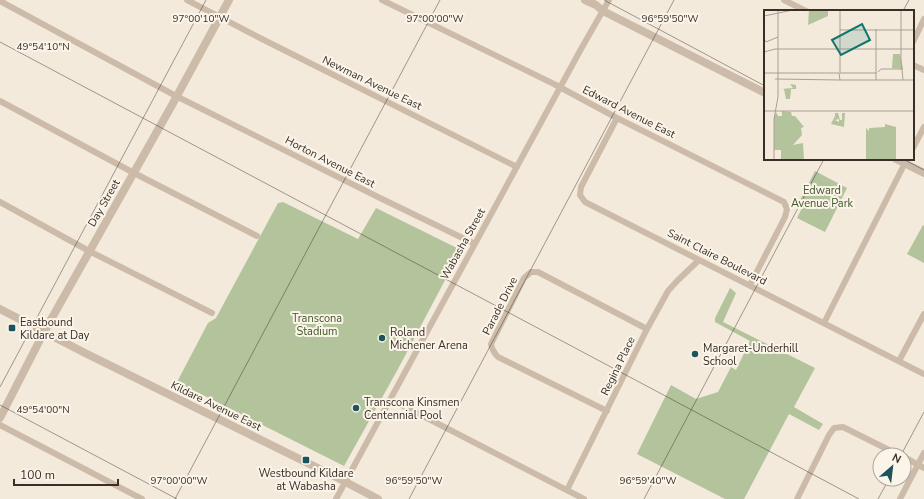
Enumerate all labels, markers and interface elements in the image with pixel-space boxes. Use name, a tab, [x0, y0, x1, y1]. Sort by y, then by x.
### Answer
inset map	[764, 10, 914, 160]
text: 97°00'10"W	[173, 12, 229, 26]
text: 97°00'00"W	[407, 12, 463, 26]
text: 96°59'50"W	[642, 12, 698, 26]
text: 49°54'10"N	[16, 40, 70, 54]
street label: Newman Avenue East	[320, 52, 424, 114]
street label: Edward Avenue East	[580, 82, 678, 142]
street label: Horton Avenue East	[282, 133, 378, 191]
street label: Day Street	[84, 176, 124, 229]
park label: Edward Avenue Park	[791, 183, 854, 211]
street label: Wabasha Street	[437, 205, 489, 283]
street label: Saint Claire Boulevard	[665, 225, 769, 289]
street label: Parade Drive	[479, 274, 521, 338]
park label: Transcona Stadium	[292, 311, 342, 339]
place label: Eastbound Kildare at Day	[20, 315, 90, 343]
marker: Eastbound Kildare at Day	[7, 323, 17, 333]
place label: Roland Michener Arena	[390, 325, 468, 353]
marker: Roland Michener Arena	[377, 333, 387, 343]
street label: Regina Place	[597, 334, 639, 398]
place label: Margaret-Underhill School	[703, 341, 799, 369]
marker: Margaret-Underhill School	[690, 349, 700, 359]
street label: Kildare Avenue East	[168, 378, 264, 434]
place label: Transcona Kinsmen Centennial Pool	[364, 395, 460, 423]
text: 49°54'00"N	[16, 403, 70, 417]
marker: Transcona Kinsmen Centennial Pool	[351, 403, 361, 413]
north arrow	[872, 447, 912, 487]
text: N	[889, 450, 904, 467]
marker: Westbound Kildare at Wabasha	[301, 455, 311, 465]
scale bar	[14, 461, 118, 487]
place label: Westbound Kildare at Wabasha	[258, 466, 354, 494]
text: 100 m	[20, 467, 55, 483]
text: 97°00'00"W	[151, 474, 207, 488]
text: 96°59'50"W	[386, 474, 442, 488]
text: 96°59'40"W	[620, 474, 676, 488]

